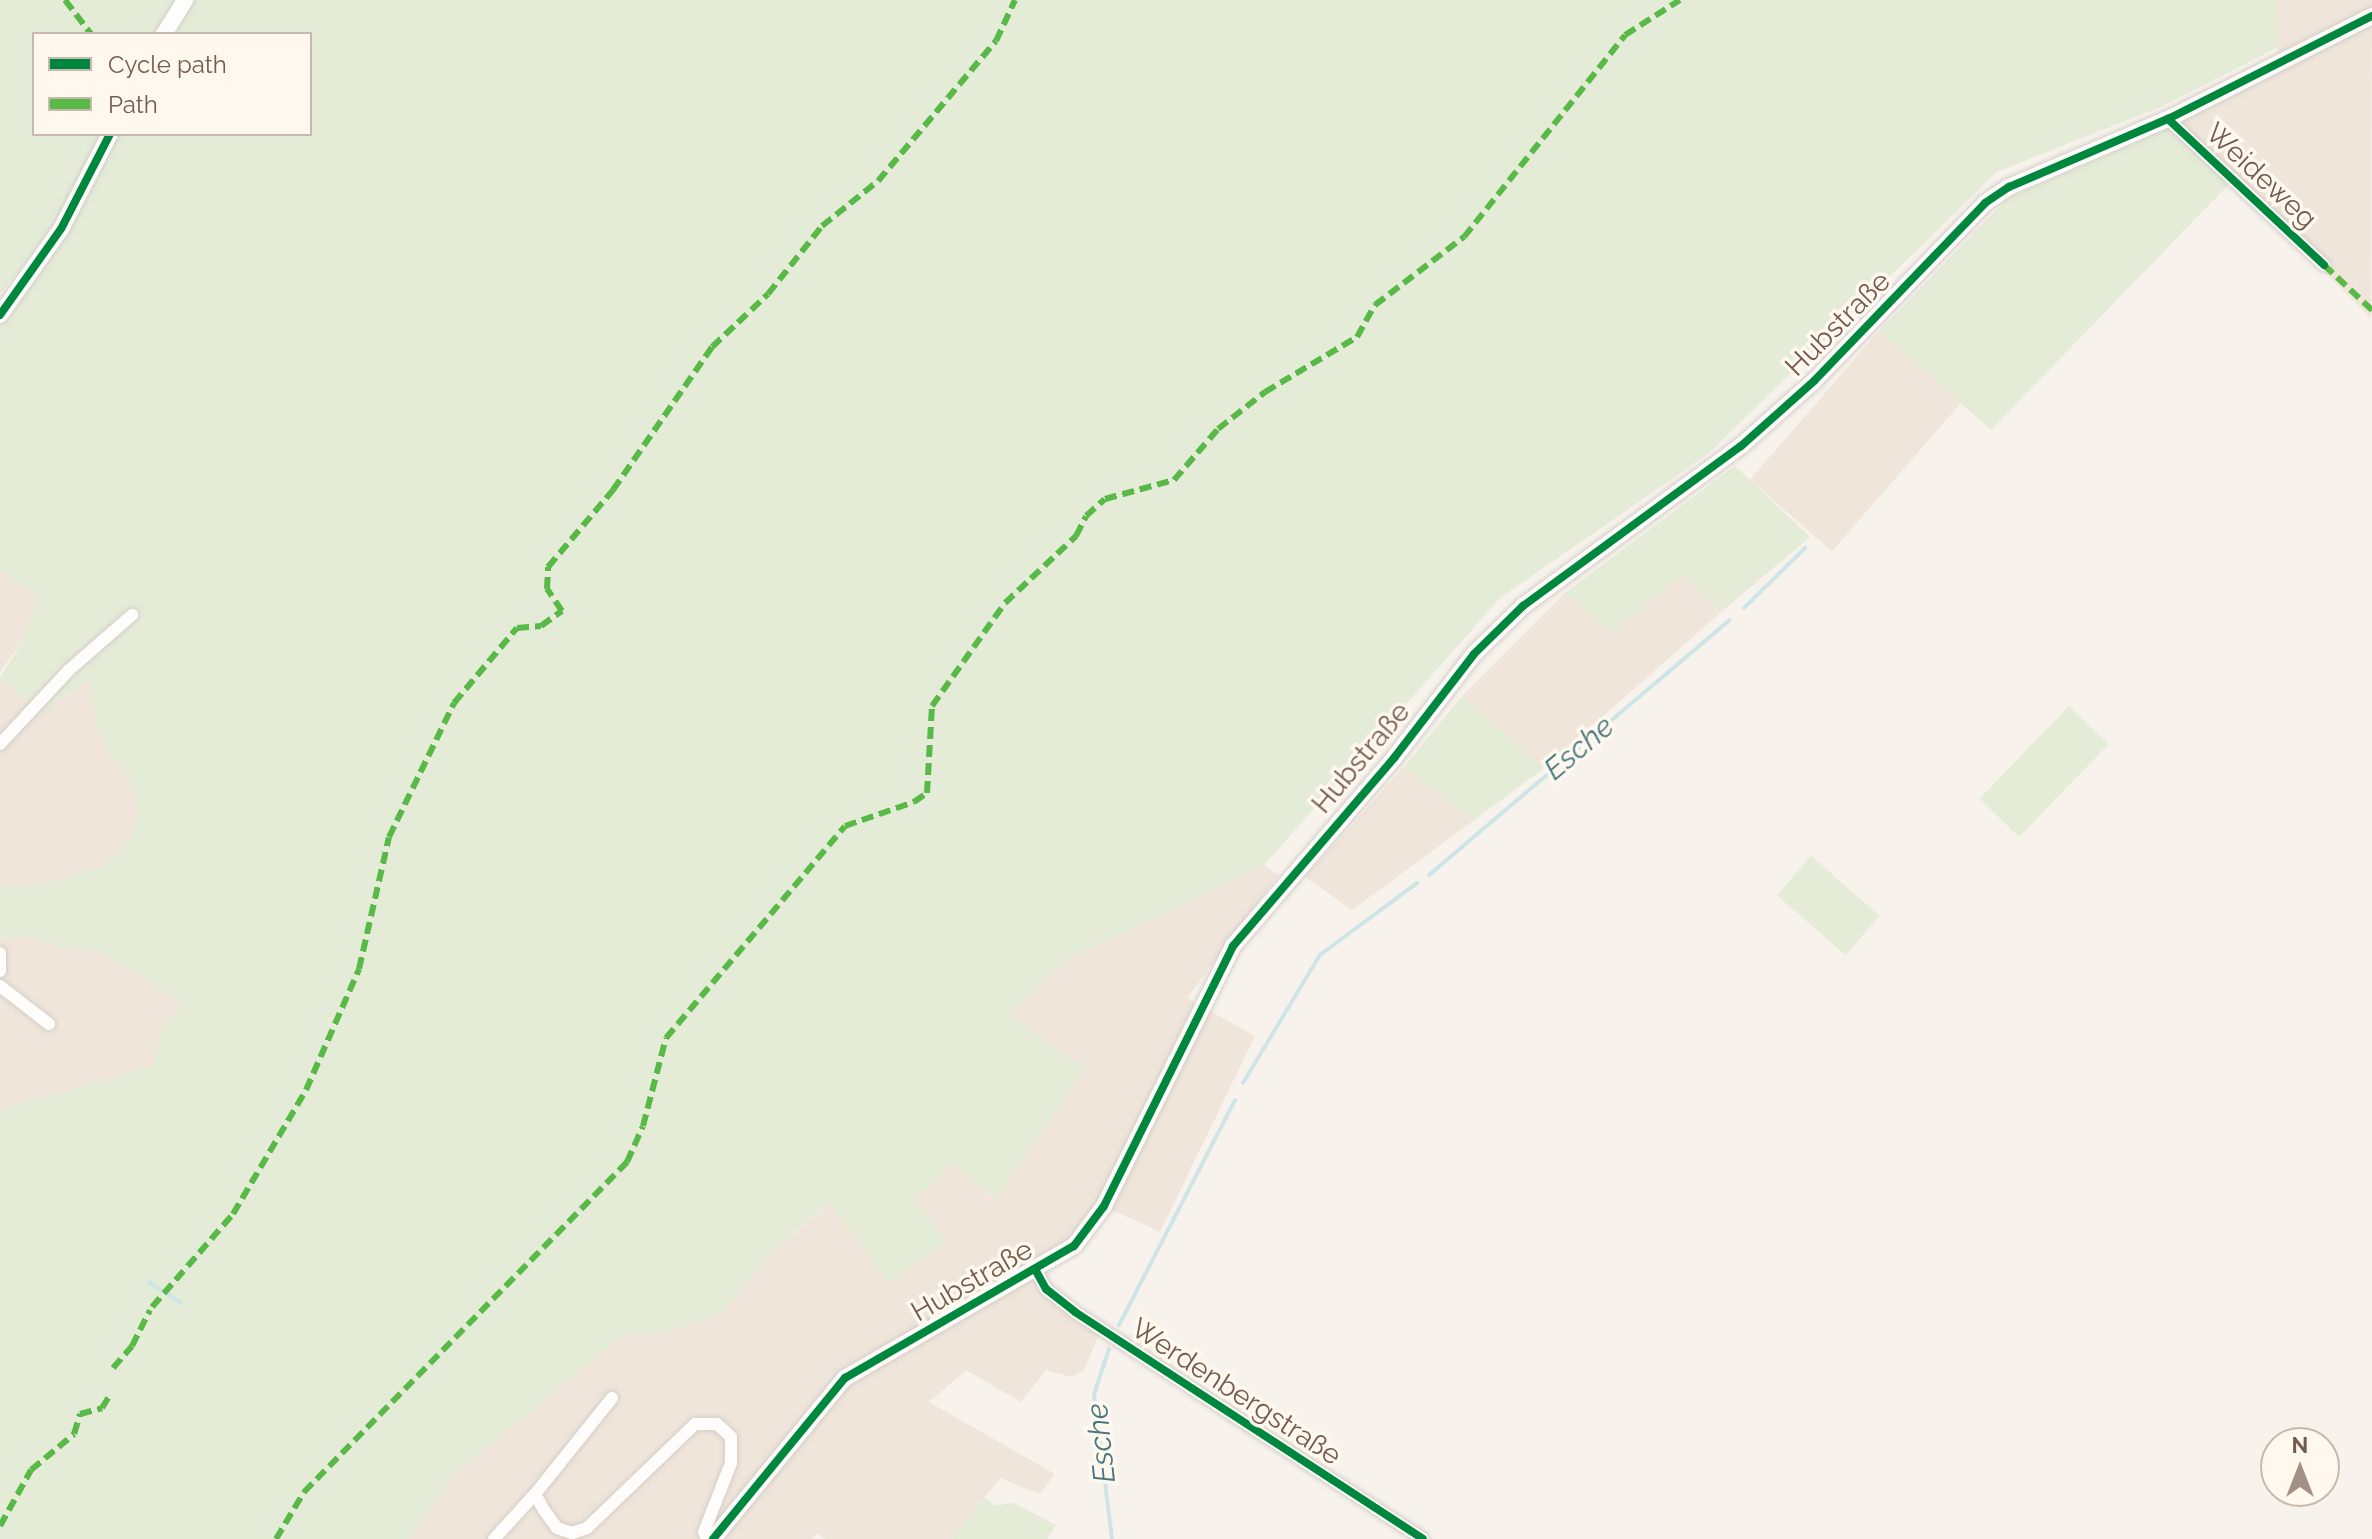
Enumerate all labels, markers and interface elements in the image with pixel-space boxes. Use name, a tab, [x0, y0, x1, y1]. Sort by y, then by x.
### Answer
legend	[32, 32, 312, 136]
text: Cycle path	[108, 50, 227, 79]
text: Path	[108, 90, 158, 119]
street label: Weideweg	[2199, 116, 2323, 236]
street label: Hubstraße	[1779, 265, 1897, 383]
street label: Hubstraße	[1305, 696, 1417, 820]
water label: Esche	[1537, 708, 1621, 788]
street label: Hubstraße	[905, 1233, 1039, 1329]
street label: Werdenbergstraße	[1125, 1312, 1347, 1472]
water label: Esche	[1079, 1401, 1123, 1485]
north arrow	[2260, 1427, 2340, 1507]
text: N	[2292, 1432, 2308, 1458]

